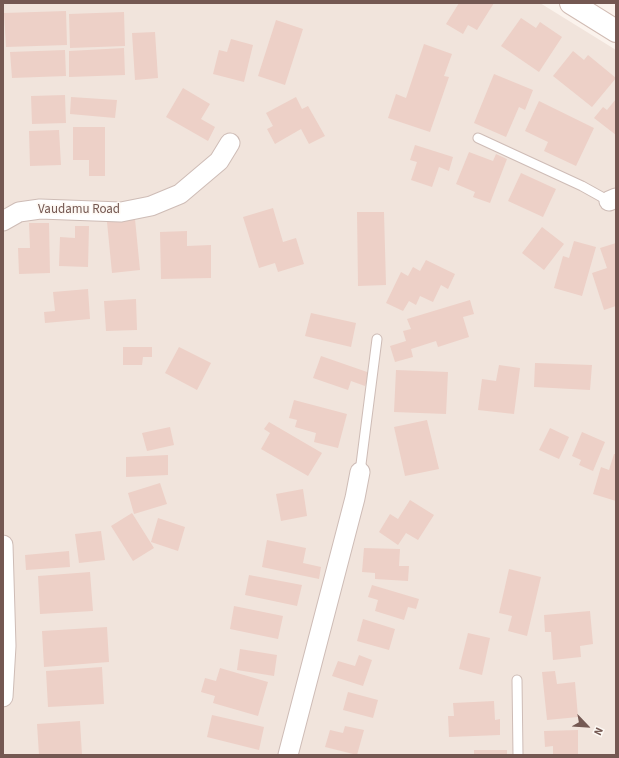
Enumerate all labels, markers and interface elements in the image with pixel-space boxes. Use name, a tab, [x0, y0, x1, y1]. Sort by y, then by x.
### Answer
street label: Vaudamu Road	[38, 202, 120, 218]
north arrow	[567, 706, 607, 746]
text: N	[590, 725, 607, 738]

